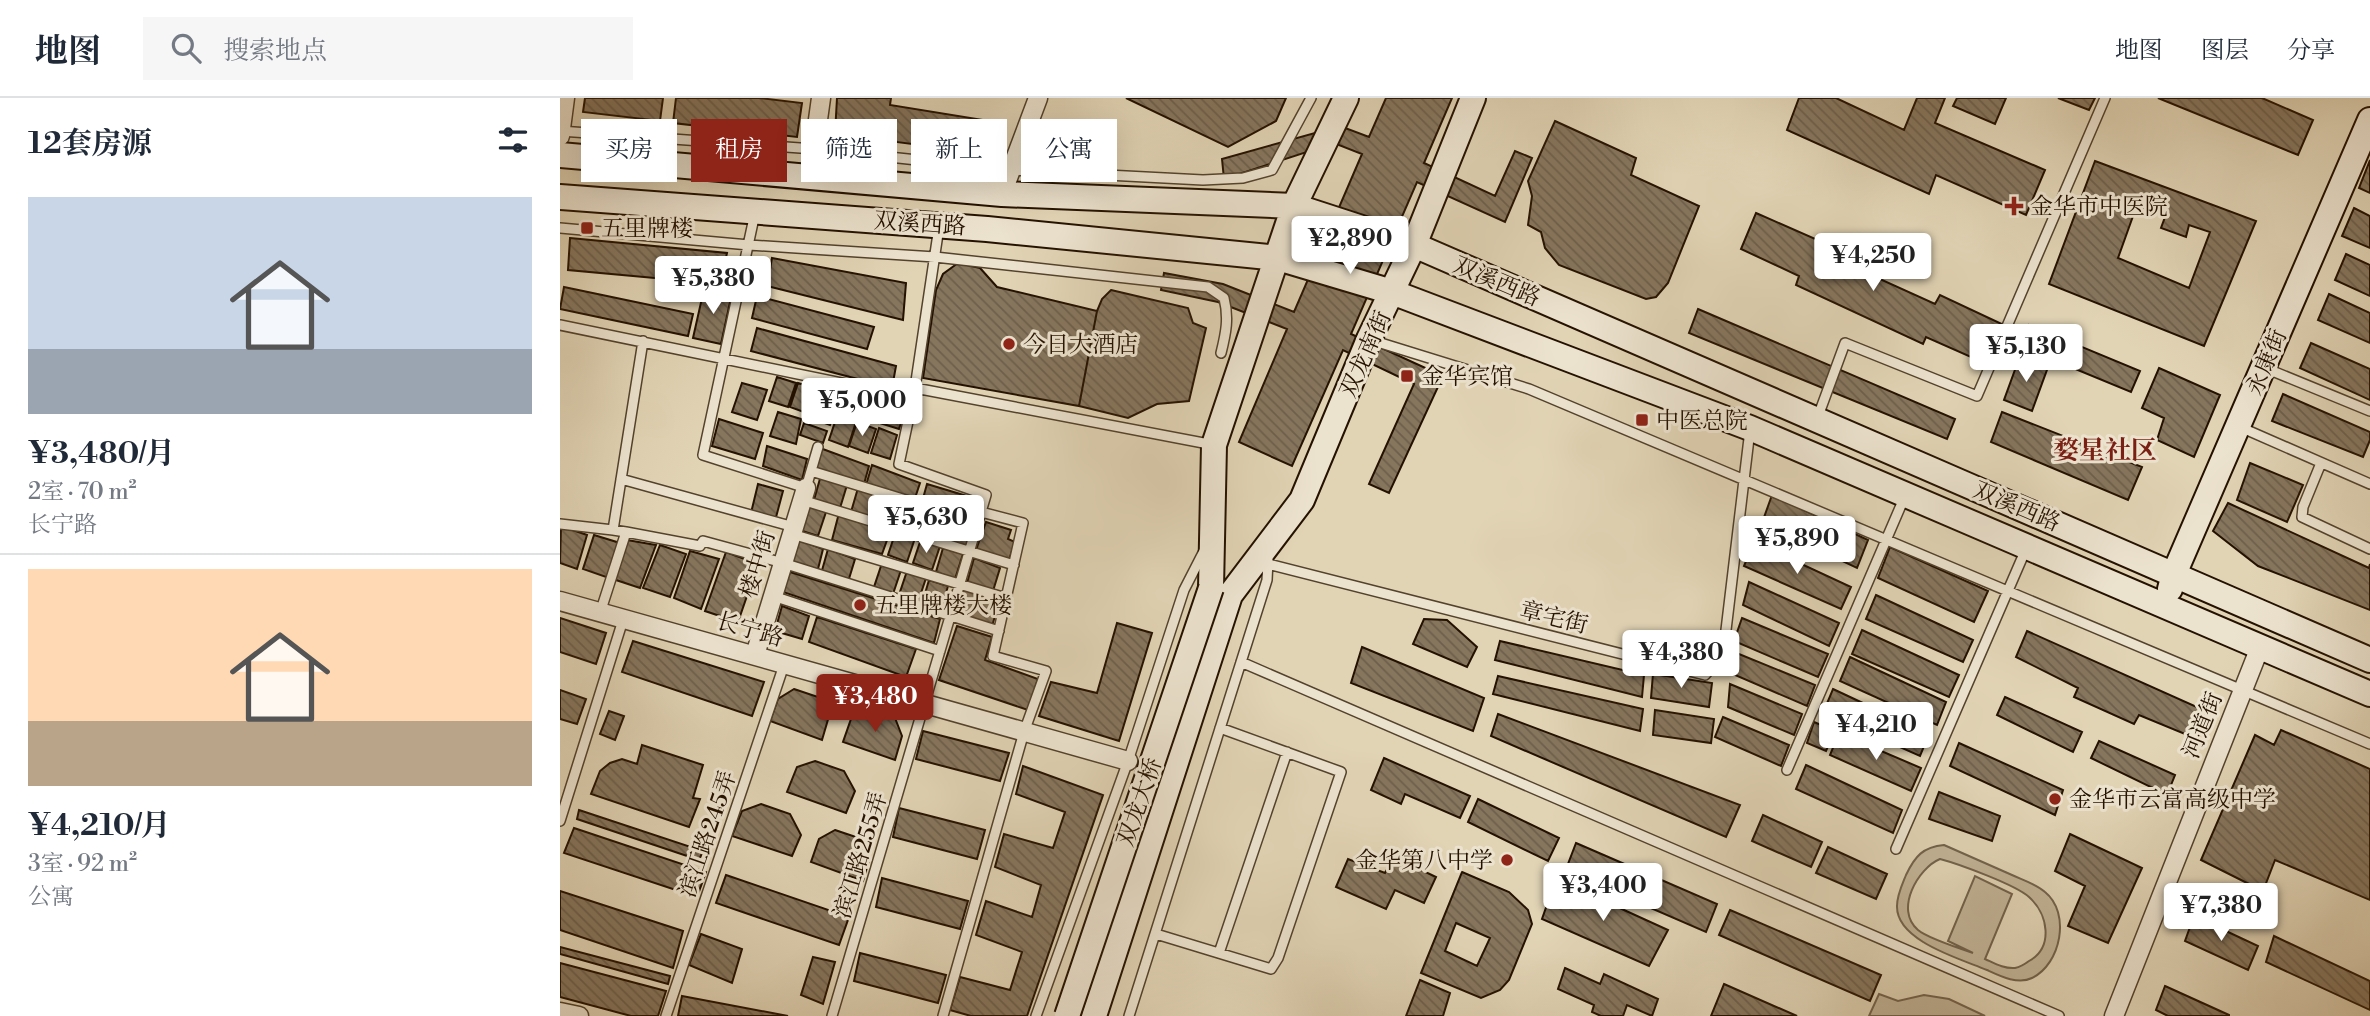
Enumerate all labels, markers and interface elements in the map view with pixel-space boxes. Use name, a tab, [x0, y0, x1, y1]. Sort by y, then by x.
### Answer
search box	[143, 17, 633, 80]
icon: search	[167, 29, 205, 67]
text: 地图	[35, 32, 101, 73]
text: 搜索地点	[223, 35, 327, 67]
text: 地图	[2115, 36, 2163, 66]
text: 图层	[2201, 36, 2249, 66]
text: 分享	[2287, 36, 2335, 66]
chip: 买房	[581, 119, 677, 182]
chip: 租房	[691, 119, 787, 182]
chip: 筛选	[801, 119, 897, 182]
chip: 新上	[911, 119, 1007, 182]
chip: 公寓	[1021, 119, 1117, 182]
icon: filters	[494, 121, 532, 159]
text: 12套房源	[28, 125, 152, 163]
place label: 金华市中医院	[2030, 193, 2168, 221]
marker: 金华市中医院	[2004, 196, 2024, 216]
street label: 双溪西路	[873, 207, 967, 241]
place label: 五里牌楼	[601, 215, 693, 243]
pin: ¥2,890	[1293, 216, 1407, 276]
marker: 五里牌楼	[579, 220, 595, 236]
text: ¥2,890	[1308, 225, 1392, 253]
pin: ¥4,250	[1816, 234, 1930, 293]
icon: home	[217, 242, 343, 368]
text: ¥4,250	[1830, 242, 1916, 270]
street label: 双溪西路	[1449, 251, 1544, 313]
pin: ¥5,380	[656, 256, 770, 316]
text: ¥5,380	[671, 265, 755, 293]
street label: 双龙南街	[1334, 307, 1397, 402]
pin: ¥5,130	[1969, 324, 2083, 384]
street label: 永康街	[2241, 325, 2293, 400]
place label: 今日大酒店	[1023, 331, 1138, 359]
text: ¥5,130	[1986, 333, 2066, 361]
marker: 今日大酒店	[1001, 336, 1017, 352]
place label: 金华宾馆	[1421, 363, 1513, 391]
marker: 金华宾馆	[1399, 368, 1415, 384]
pin: ¥5,000	[805, 378, 919, 438]
text: ¥5,000	[817, 387, 907, 415]
place label: 中医总院	[1656, 407, 1748, 435]
marker: 中医总院	[1634, 412, 1650, 428]
text: ¥3,480/月	[28, 435, 175, 473]
district label: 婺星社区	[2053, 435, 2157, 467]
street label: 双溪西路	[1969, 476, 2064, 538]
text: 2室 · 70 m²	[28, 478, 137, 506]
pin: ¥5,630	[869, 496, 983, 555]
text: ¥5,630	[884, 504, 968, 532]
text: 长宁路	[28, 511, 97, 539]
pin: ¥5,890	[1740, 517, 1854, 576]
text: ¥5,890	[1755, 525, 1839, 553]
street label: 楼中街	[734, 527, 781, 601]
place label: 五里牌楼大楼	[874, 592, 1012, 620]
street label: 章宅街	[1517, 596, 1591, 640]
marker: 五里牌楼大楼	[852, 597, 868, 613]
street label: 长宁路	[713, 607, 787, 653]
icon: home	[217, 614, 343, 740]
pin: ¥4,380	[1624, 630, 1738, 690]
text: ¥4,380	[1638, 639, 1724, 667]
pin: ¥3,480	[818, 674, 932, 734]
text: ¥3,480	[832, 683, 918, 711]
street label: 河道街	[2177, 688, 2229, 763]
pin: ¥4,210	[1819, 702, 1933, 762]
text: ¥4,210	[1835, 711, 1917, 739]
street label: 双龙大桥	[1112, 754, 1168, 850]
street label: 滨江路245弄	[673, 768, 743, 901]
place label: 金华市云富高级中学	[2069, 786, 2276, 814]
street label: 滨江路255弄	[828, 789, 893, 922]
marker: 金华市云富高级中学	[2047, 791, 2063, 807]
text: ¥4,210/月	[28, 807, 170, 845]
place label: 金华第八中学	[1355, 847, 1493, 875]
text: 3室 · 92 m²	[28, 850, 137, 878]
marker: 金华第八中学	[1499, 852, 1515, 868]
pin: ¥3,400	[1546, 864, 1660, 923]
text: ¥3,400	[1559, 872, 1647, 900]
text: 公寓	[28, 883, 74, 911]
pin: ¥7,380	[2164, 884, 2278, 943]
text: ¥7,380	[2180, 892, 2262, 920]

